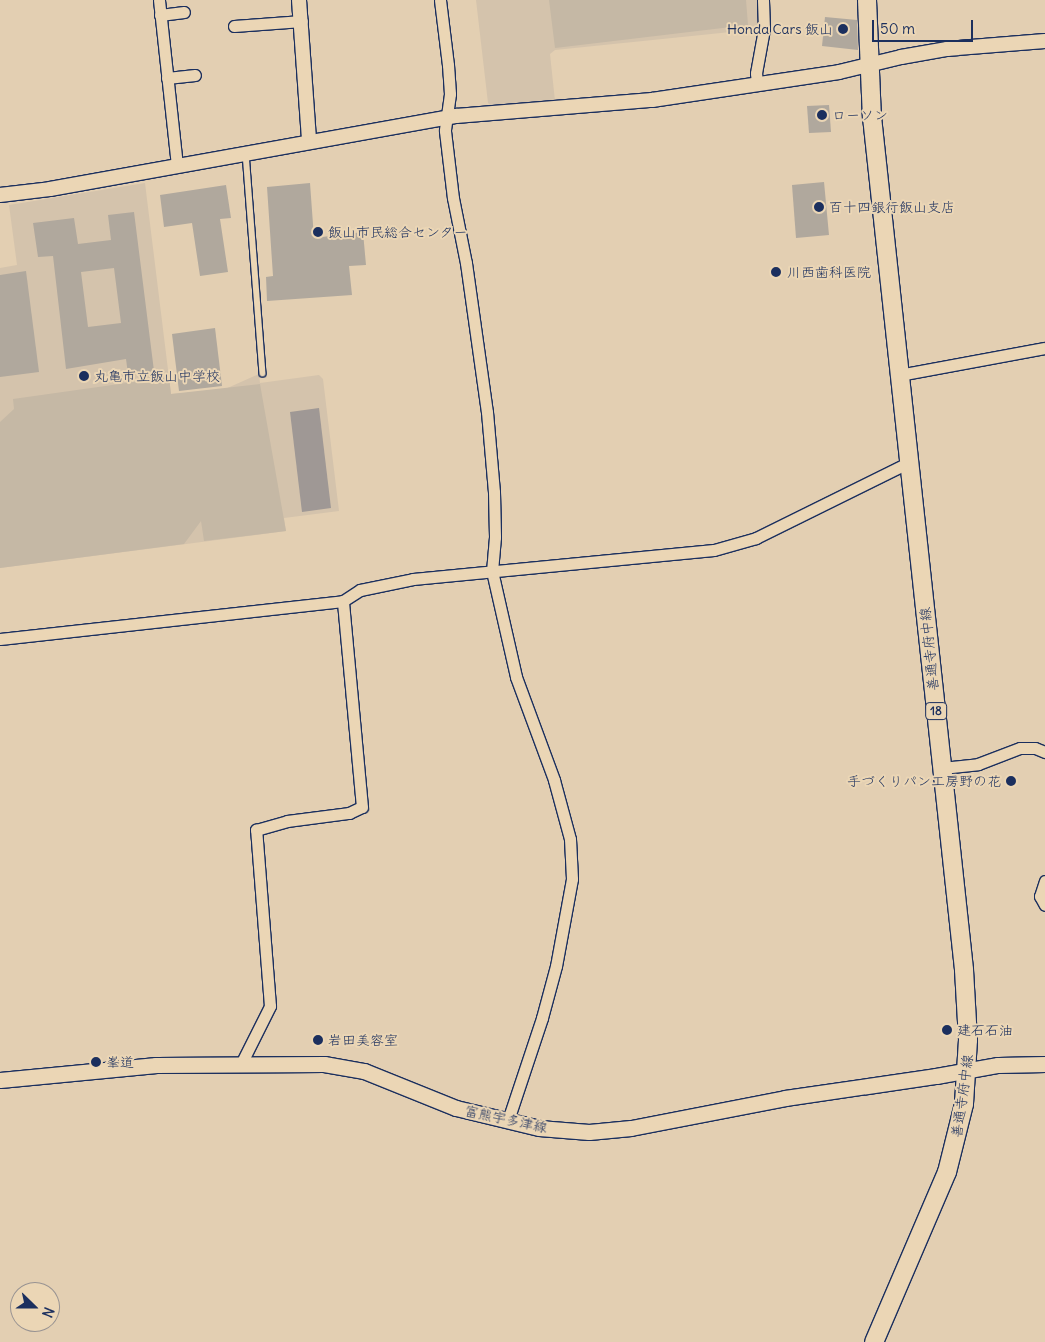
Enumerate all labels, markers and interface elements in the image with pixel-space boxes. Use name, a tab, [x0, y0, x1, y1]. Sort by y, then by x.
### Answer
scale bar	[875, 10, 976, 42]
text: 50 m	[880, 19, 915, 38]
place label: Honda Cars 飯山	[727, 21, 833, 37]
marker: Honda Cars 飯山	[837, 23, 849, 35]
place label: ローソン	[832, 107, 888, 123]
marker: ローソン	[816, 109, 828, 121]
place label: 百十四銀行飯山支店	[829, 199, 955, 215]
marker: 百十四銀行飯山支店	[813, 201, 825, 213]
place label: 飯山市民総合センター	[328, 224, 468, 240]
marker: 飯山市民総合センター	[312, 226, 324, 238]
place label: 川西歯科医院	[787, 264, 871, 280]
marker: 川西歯科医院	[769, 265, 783, 279]
place label: 丸亀市立飯山中学校	[94, 368, 220, 384]
marker: 丸亀市立飯山中学校	[78, 370, 90, 382]
street label: 善通寺府中線	[916, 606, 942, 692]
road number: 18	[925, 701, 947, 720]
place label: 手づくりパン工房野の花	[847, 773, 1001, 789]
marker: 手づくりパン工房野の花	[1005, 775, 1017, 787]
place label: 建石石油	[957, 1022, 1013, 1038]
marker: 建石石油	[941, 1024, 953, 1036]
place label: 岩田美容室	[328, 1032, 398, 1048]
marker: 岩田美容室	[312, 1034, 324, 1046]
street label: 善通寺府中線	[948, 1053, 976, 1139]
place label: 峯道	[106, 1054, 134, 1070]
marker: 峯道	[90, 1056, 102, 1068]
street label: 富熊宇多津線	[463, 1102, 549, 1136]
north arrow	[10, 1282, 60, 1332]
text: N	[38, 1304, 58, 1320]

